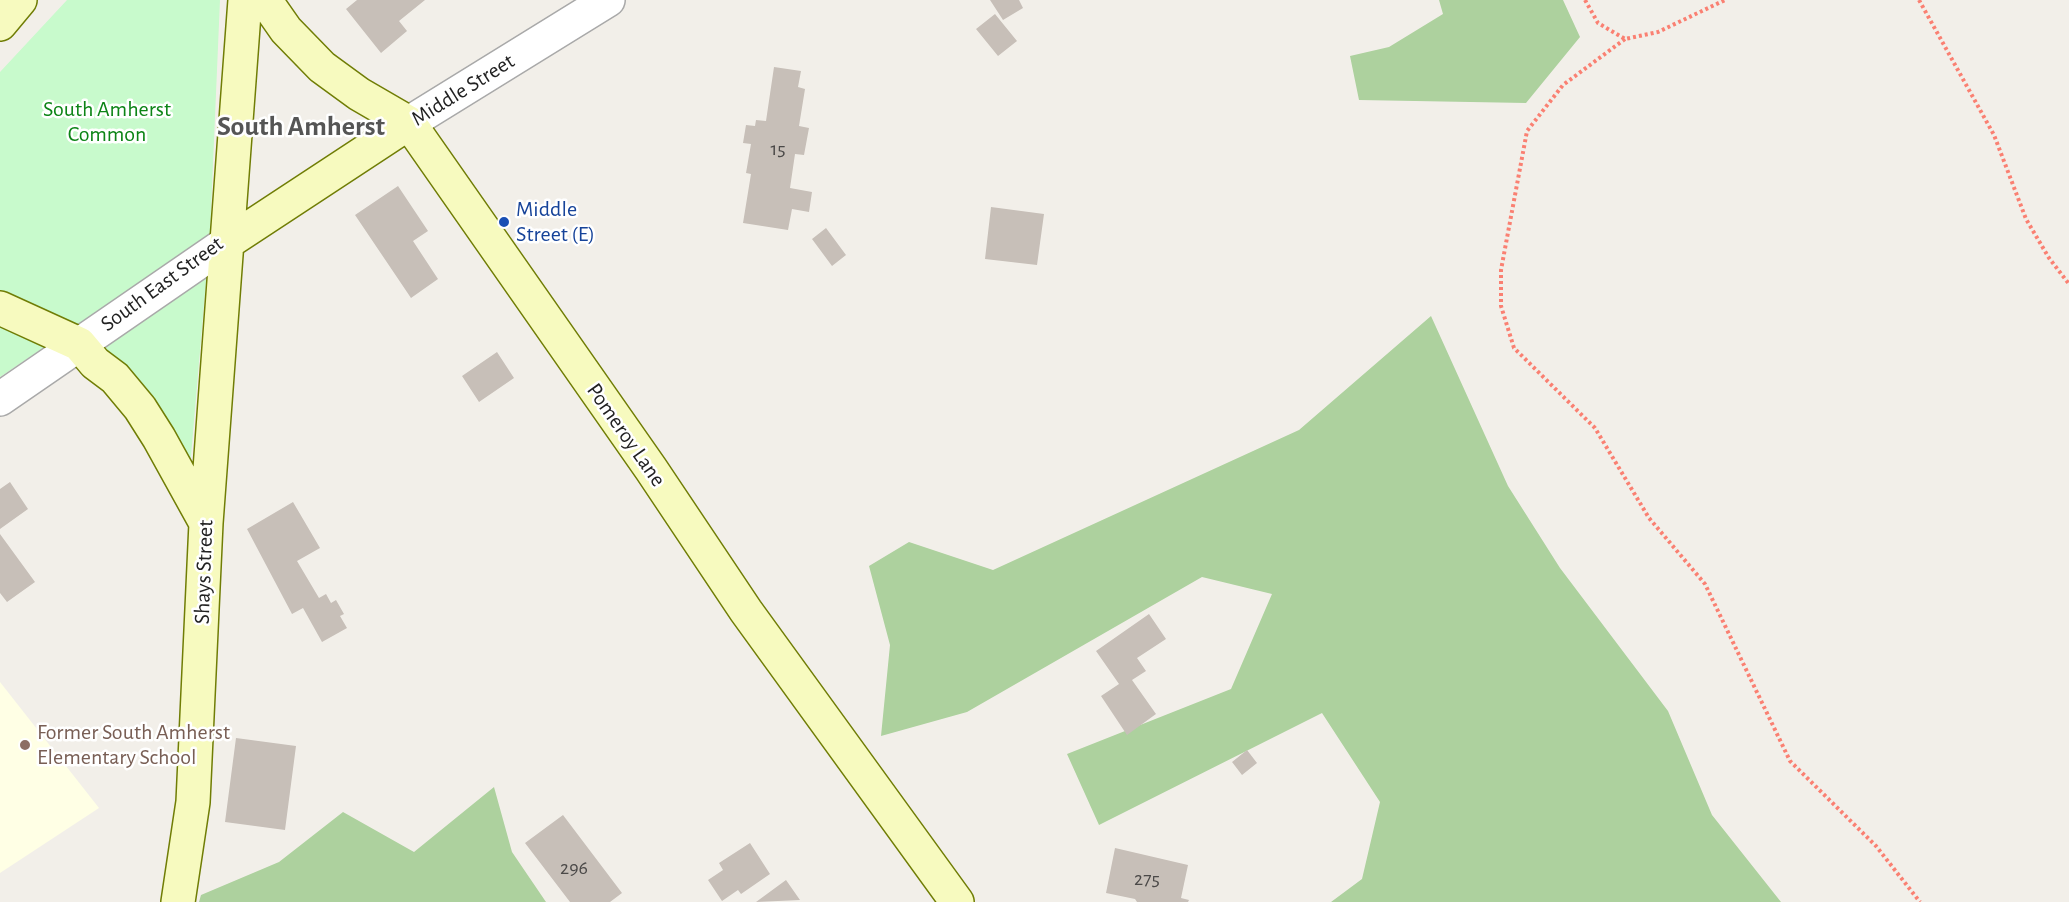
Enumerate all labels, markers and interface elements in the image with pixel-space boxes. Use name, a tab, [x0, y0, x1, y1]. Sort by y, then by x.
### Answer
street label: Middle Street	[407, 48, 519, 132]
park label: South Amherst Common	[43, 96, 171, 148]
district label: South Amherst	[217, 110, 385, 144]
house number: 15	[770, 137, 786, 161]
place label: Middle Street (E)	[516, 196, 595, 248]
marker: Middle Street (E)	[497, 215, 511, 229]
street label: South East Street	[96, 231, 228, 337]
street label: Pomeroy Lane	[581, 378, 671, 492]
street label: Shays Street	[189, 519, 219, 625]
place label: Former South Amherst Elementary School	[37, 719, 230, 770]
marker: Former South Amherst Elementary School	[18, 738, 32, 752]
house number: 296	[560, 856, 588, 880]
house number: 275	[1134, 867, 1160, 891]

